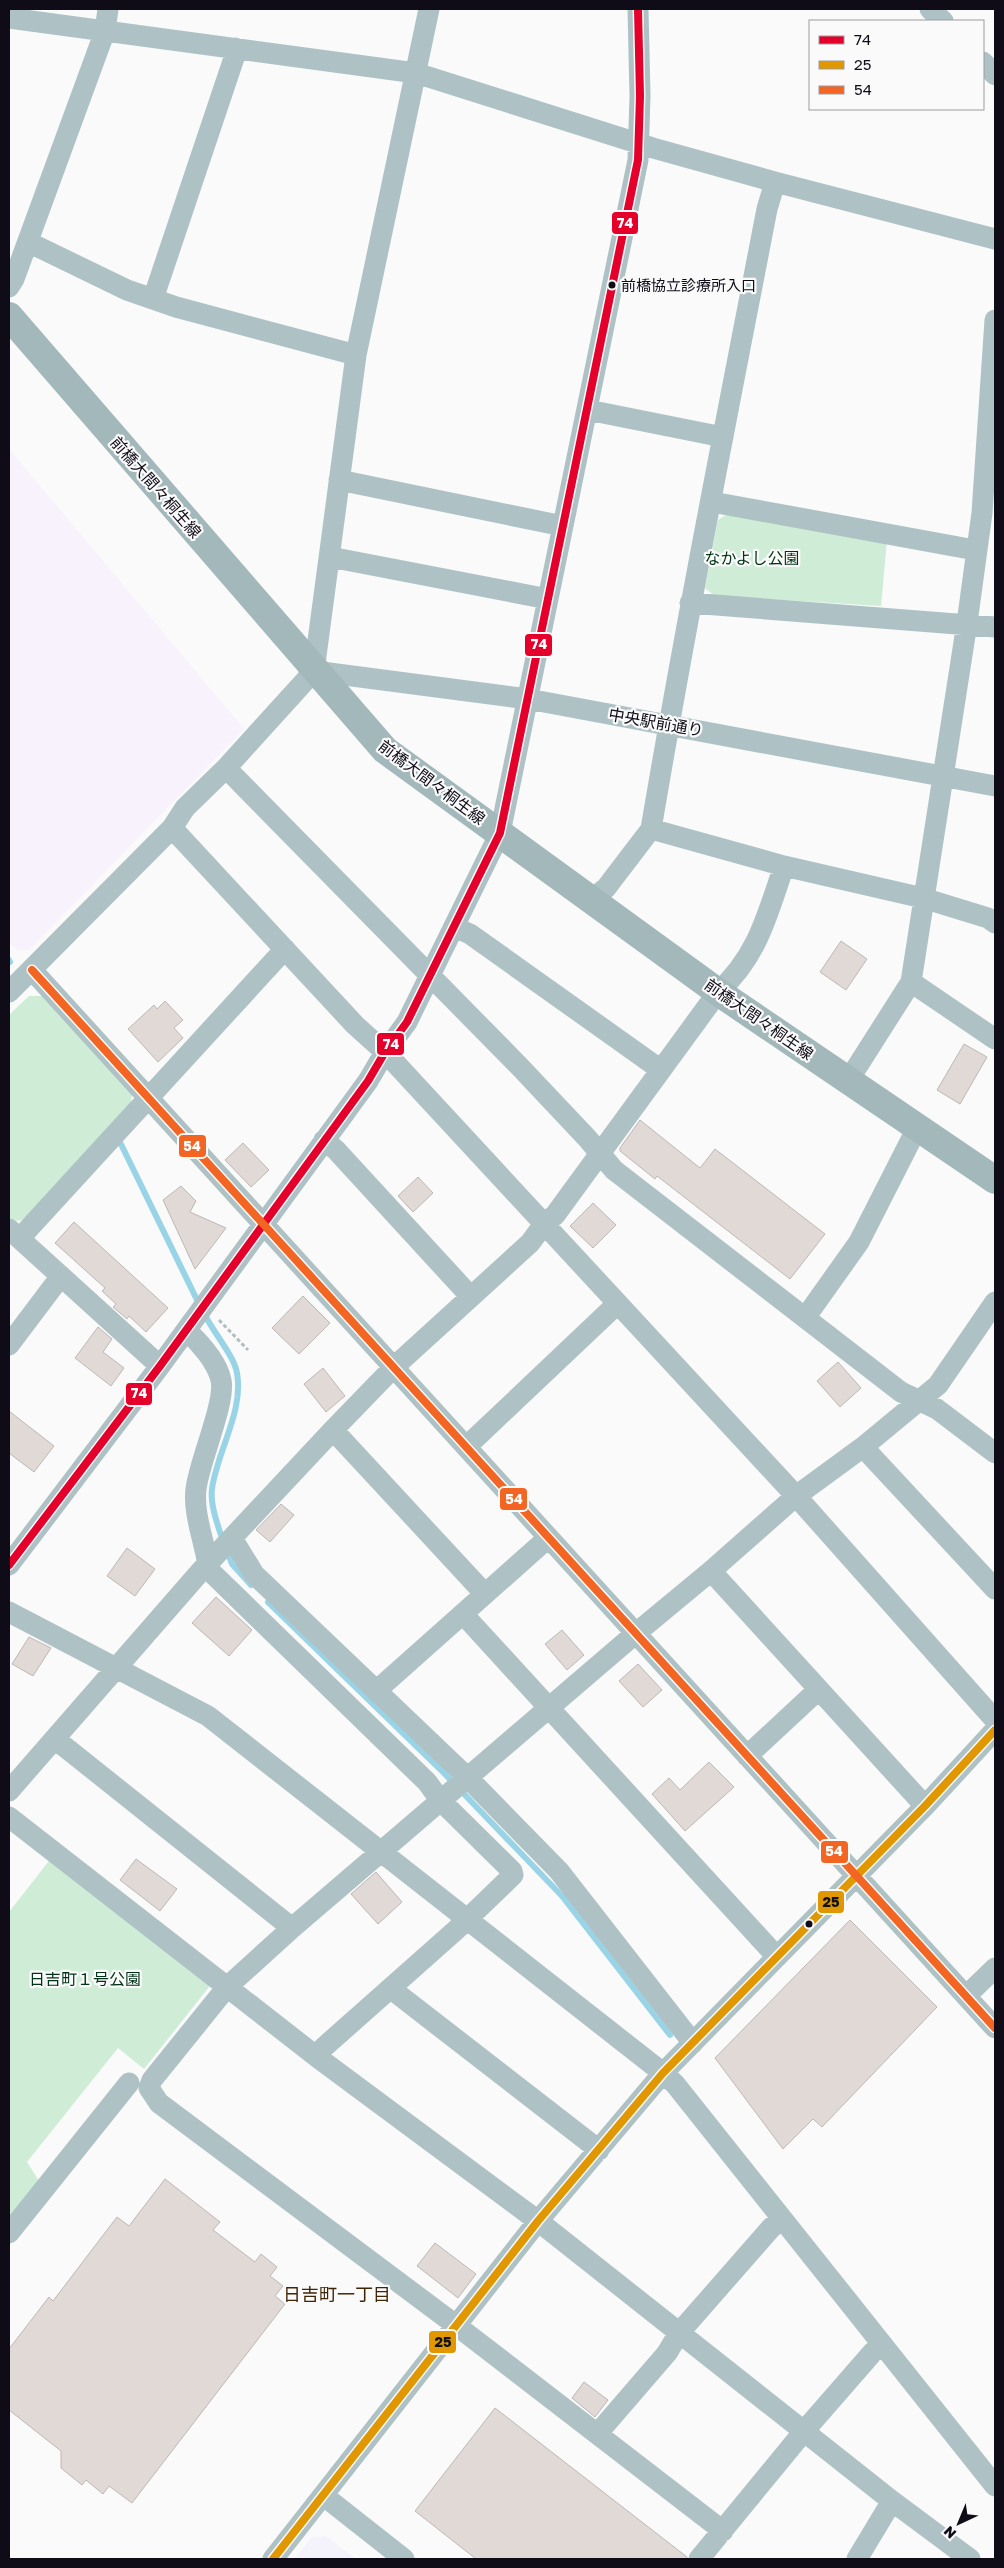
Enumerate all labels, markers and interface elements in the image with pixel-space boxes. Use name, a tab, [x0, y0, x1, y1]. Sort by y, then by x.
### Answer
legend	[809, 20, 984, 110]
text: 74	[854, 30, 871, 48]
text: 25	[854, 55, 871, 73]
text: 54	[854, 80, 872, 98]
line badge: 74	[611, 211, 639, 235]
text: 74	[617, 214, 633, 231]
place label: 前橋協立診療所入口	[621, 276, 756, 294]
marker: 前橋協立診療所入口	[607, 280, 617, 290]
street label: 前橋大間々桐生線	[106, 432, 206, 542]
park label: なかよし公園	[704, 548, 800, 568]
line badge: 74	[524, 633, 553, 657]
text: 74	[531, 635, 547, 652]
street label: 中央駅前通り	[607, 704, 705, 740]
street label: 前橋大間々桐生線	[375, 735, 489, 829]
street label: 前橋大間々桐生線	[701, 974, 817, 1064]
line badge: 74	[376, 1032, 405, 1056]
text: 74	[383, 1035, 399, 1052]
line badge: 54	[178, 1134, 207, 1158]
text: 54	[183, 1137, 201, 1154]
line badge: 74	[125, 1382, 153, 1406]
text: 74	[131, 1384, 147, 1401]
line badge: 54	[499, 1487, 528, 1511]
text: 54	[505, 1490, 523, 1507]
line badge: 54	[820, 1840, 849, 1864]
text: 54	[825, 1842, 843, 1859]
line badge: 25	[817, 1890, 845, 1914]
text: 25	[822, 1893, 840, 1910]
unlabelled marker	[804, 1919, 814, 1929]
park label: 日吉町１号公園	[29, 1969, 141, 1989]
district label: 日吉町一丁目	[283, 2283, 391, 2305]
line badge: 25	[428, 2330, 457, 2354]
text: 25	[434, 2333, 452, 2350]
north arrow	[934, 2498, 984, 2548]
text: N	[940, 2523, 959, 2543]

